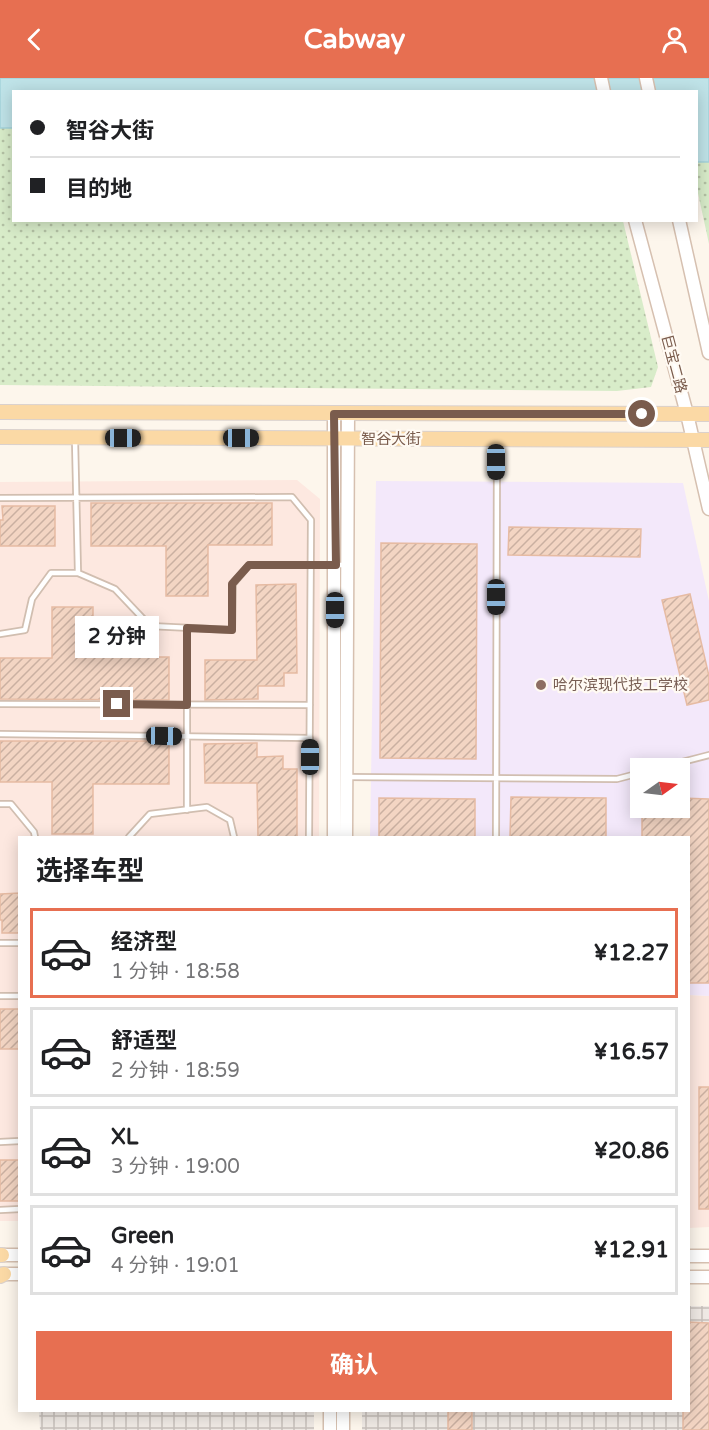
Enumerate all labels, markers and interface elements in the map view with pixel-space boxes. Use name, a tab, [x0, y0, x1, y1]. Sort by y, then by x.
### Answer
icon: back	[18, 23, 51, 56]
text: Cabway	[304, 23, 405, 56]
icon: person	[658, 23, 691, 56]
text: 智谷大街	[66, 118, 154, 144]
text: 目的地	[66, 176, 132, 202]
street label: 巨宝二路	[658, 333, 690, 395]
route start	[628, 400, 655, 427]
car	[105, 429, 141, 447]
car	[223, 429, 259, 447]
street label: 智谷大街	[361, 430, 421, 448]
car	[487, 444, 505, 480]
car	[487, 579, 505, 615]
car	[326, 592, 344, 628]
callout: 2 分钟	[75, 617, 159, 659]
text: 2 分钟	[88, 625, 146, 649]
place label: 哈尔滨现代技工学校	[553, 676, 688, 694]
marker: 哈尔滨现代技工学校	[534, 678, 548, 692]
route end	[103, 690, 130, 717]
car	[146, 727, 182, 745]
car	[301, 739, 319, 775]
north arrow	[630, 758, 690, 818]
map controls	[630, 758, 690, 818]
text: 选择车型	[36, 855, 144, 888]
icon: car	[39, 926, 93, 980]
text: 经济型	[111, 929, 177, 955]
text: ¥12.27	[594, 940, 669, 966]
text: 1 分钟 · 18:58	[111, 960, 240, 984]
icon: car	[39, 1025, 93, 1079]
text: 舒适型	[111, 1028, 177, 1054]
text: ¥16.57	[594, 1039, 669, 1065]
text: 2 分钟 · 18:59	[111, 1059, 240, 1083]
icon: car	[39, 1124, 93, 1178]
text: XL	[111, 1124, 138, 1150]
text: ¥20.86	[594, 1138, 669, 1164]
text: 3 分钟 · 19:00	[111, 1155, 240, 1179]
icon: car	[39, 1223, 93, 1277]
text: Green	[111, 1223, 174, 1249]
text: ¥12.91	[594, 1237, 669, 1263]
text: 4 分钟 · 19:01	[111, 1254, 240, 1278]
button: 确认	[36, 1331, 672, 1400]

